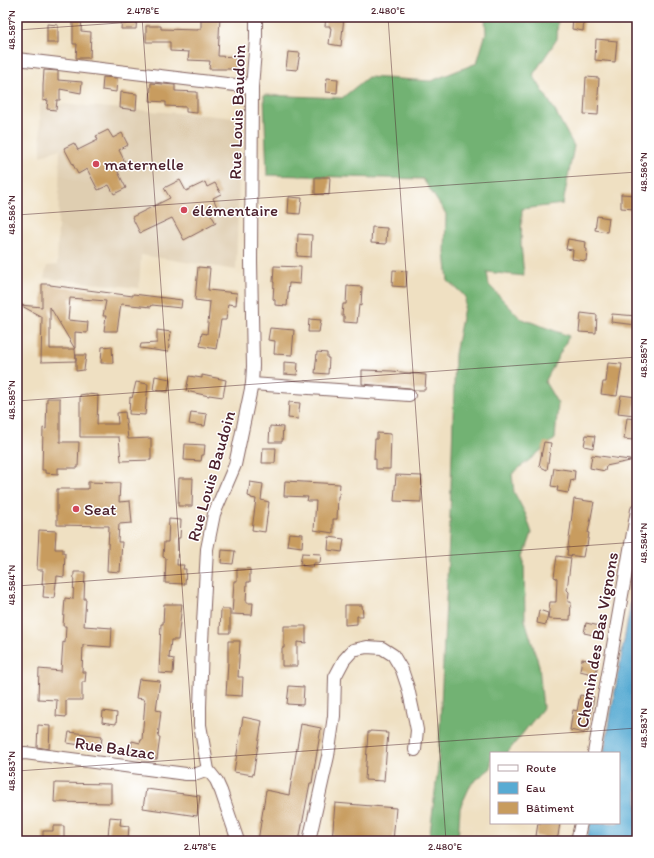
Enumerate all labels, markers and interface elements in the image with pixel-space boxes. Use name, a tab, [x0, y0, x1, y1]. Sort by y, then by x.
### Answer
text: 2.478°E	[127, 4, 160, 17]
text: 2.480°E	[371, 4, 405, 17]
text: 48.587°N	[5, 10, 18, 50]
street label: Rue Louis Baudoin	[225, 44, 249, 180]
text: 48.586°N	[637, 152, 650, 192]
place label: maternelle	[104, 154, 184, 174]
marker: maternelle	[91, 159, 101, 169]
text: 48.586°N	[5, 195, 18, 235]
place label: élémentaire	[192, 200, 278, 220]
marker: élémentaire	[179, 205, 189, 215]
text: 48.585°N	[637, 338, 650, 378]
text: 48.585°N	[5, 380, 18, 420]
street label: Rue Louis Baudoin	[183, 408, 239, 544]
place label: Seat	[84, 499, 116, 519]
marker: Seat	[71, 504, 81, 514]
text: 48.584°N	[637, 523, 650, 563]
street label: Chemin des Bas Vignons	[572, 551, 622, 729]
text: 48.584°N	[5, 565, 18, 605]
text: 48.583°N	[637, 708, 650, 748]
street label: Rue Balzac	[74, 732, 156, 764]
text: 48.583°N	[5, 751, 18, 791]
legend	[490, 752, 620, 824]
text: Route	[526, 761, 556, 775]
text: Eau	[526, 781, 546, 795]
text: Bâtiment	[526, 801, 575, 815]
text: 2.478°E	[184, 840, 217, 853]
text: 2.480°E	[428, 840, 462, 853]

